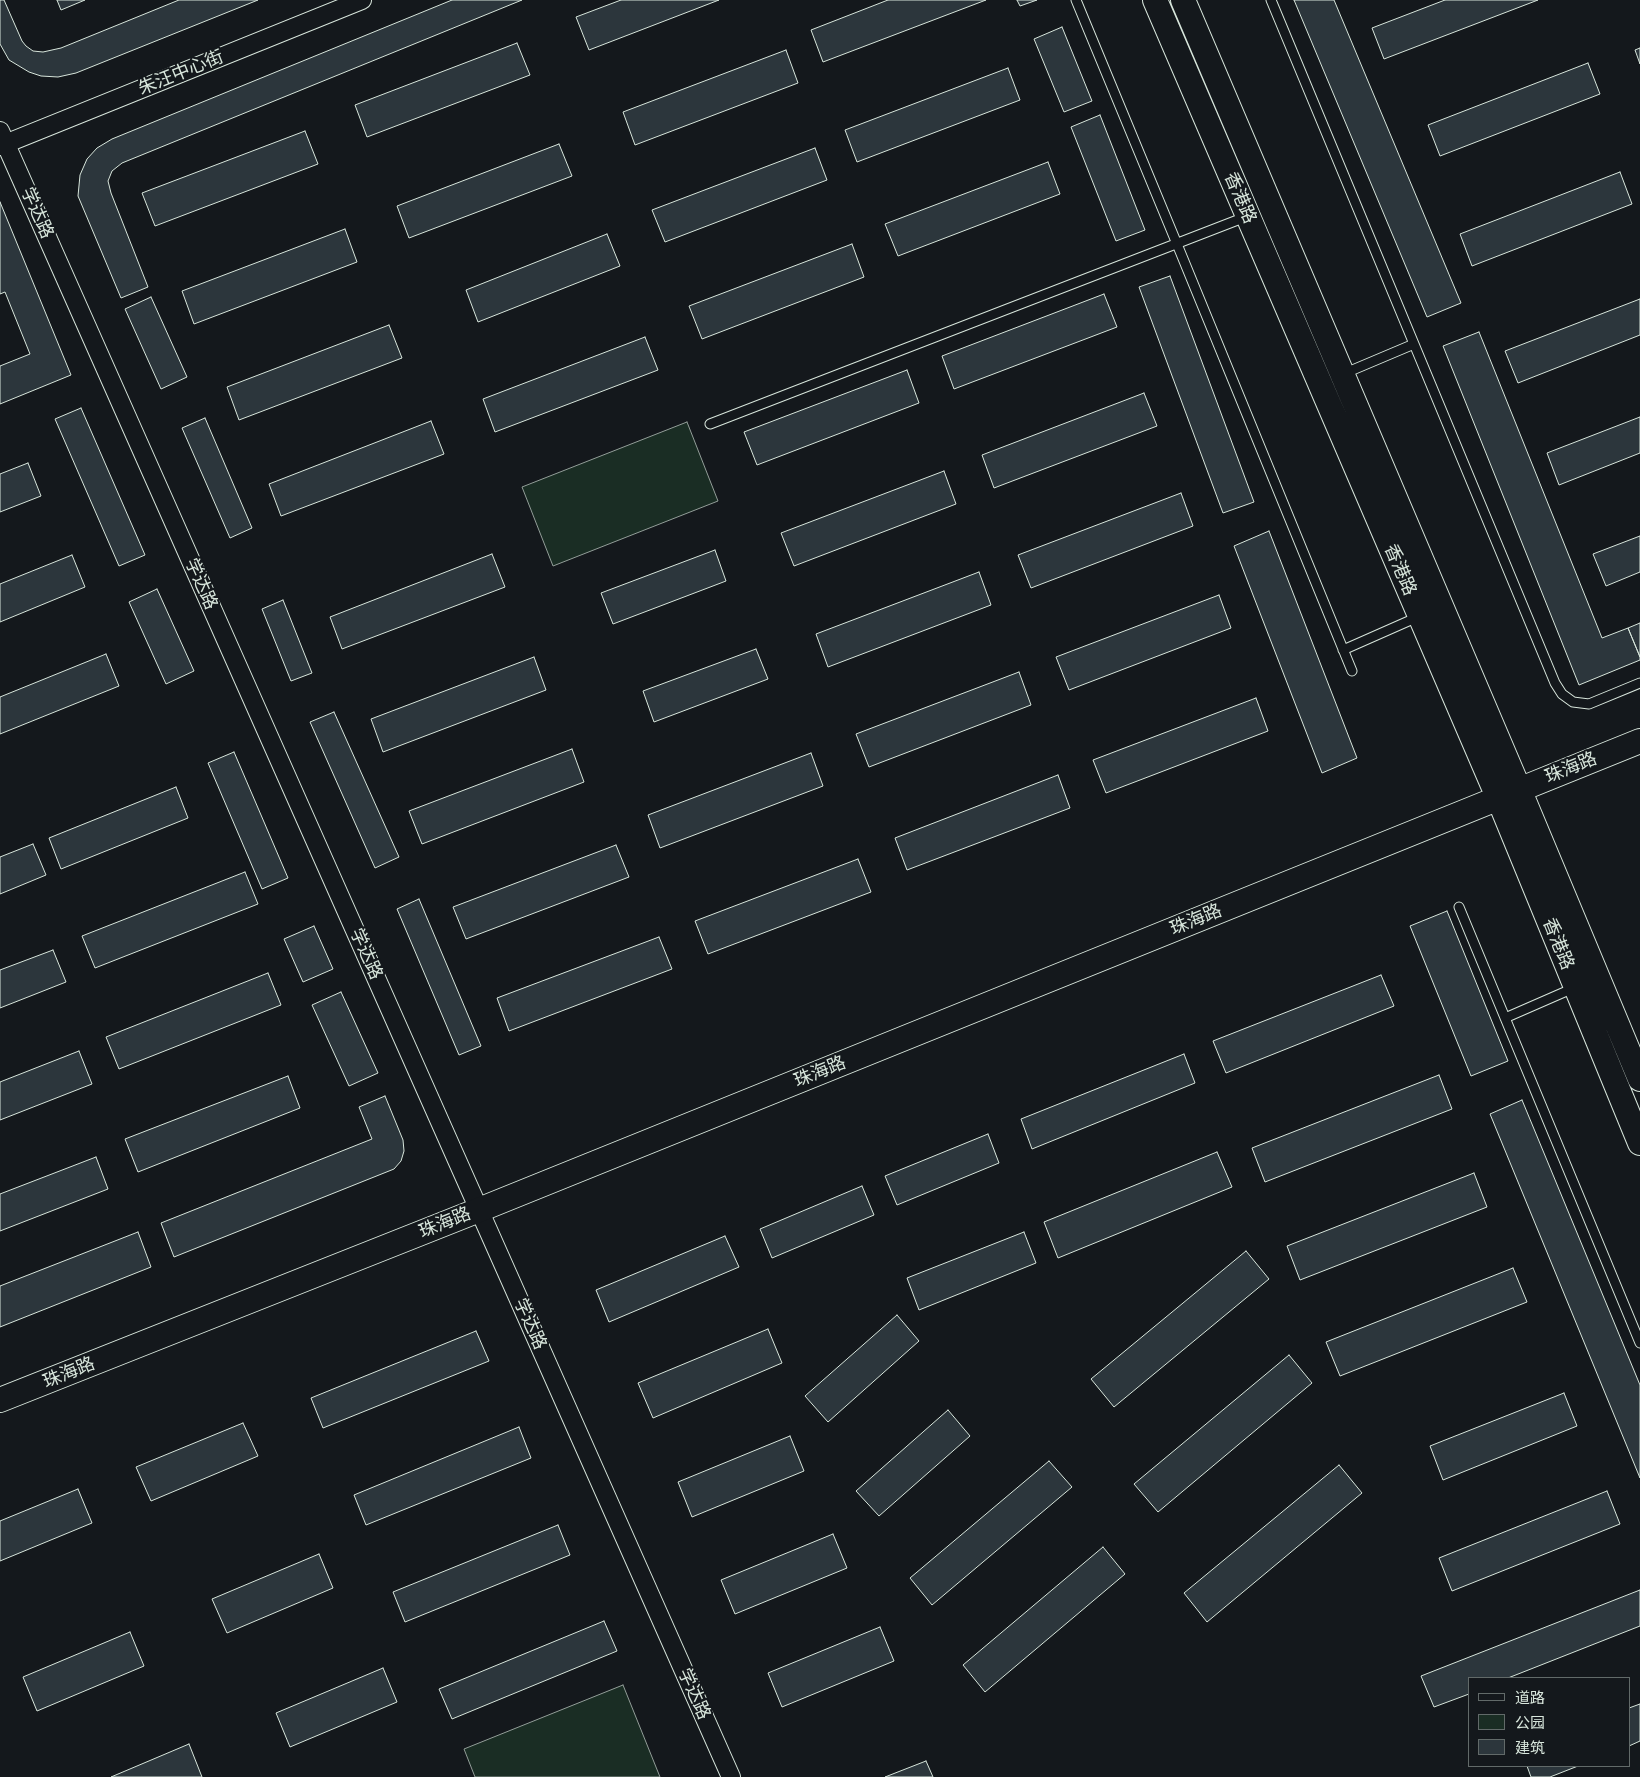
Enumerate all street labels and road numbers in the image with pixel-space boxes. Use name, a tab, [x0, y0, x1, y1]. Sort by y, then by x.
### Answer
street label: 朱汪中心街	[135, 46, 227, 100]
street label: 香港路	[1220, 169, 1260, 227]
street label: 学达路	[16, 184, 58, 242]
street label: 香港路	[1380, 541, 1420, 599]
street label: 学达路	[180, 555, 222, 613]
street label: 珠海路	[1542, 748, 1600, 788]
street label: 珠海路	[1167, 900, 1225, 940]
street label: 香港路	[1538, 915, 1578, 973]
street label: 学达路	[345, 925, 387, 983]
street label: 珠海路	[791, 1052, 849, 1092]
street label: 珠海路	[416, 1203, 474, 1243]
street label: 学达路	[509, 1295, 551, 1353]
street label: 珠海路	[40, 1353, 98, 1393]
street label: 学达路	[673, 1665, 715, 1723]

